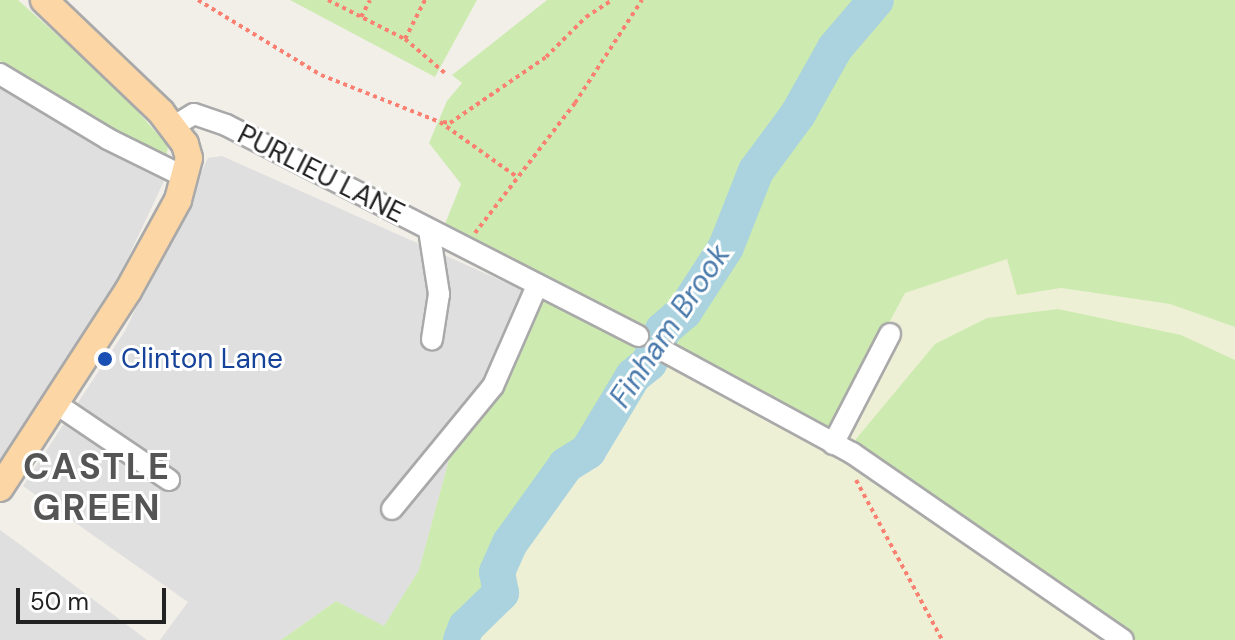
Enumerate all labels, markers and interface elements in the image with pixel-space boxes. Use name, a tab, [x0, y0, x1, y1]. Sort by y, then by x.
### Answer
street label: PURLIEU LANE	[232, 118, 410, 230]
water label: Finham Brook	[602, 238, 738, 414]
place label: Clinton Lane	[121, 342, 283, 376]
marker: Clinton Lane	[96, 350, 114, 368]
district label: CASTLE GREEN	[23, 444, 171, 529]
scale bar	[20, 572, 170, 622]
text: 50 m	[30, 586, 89, 617]

